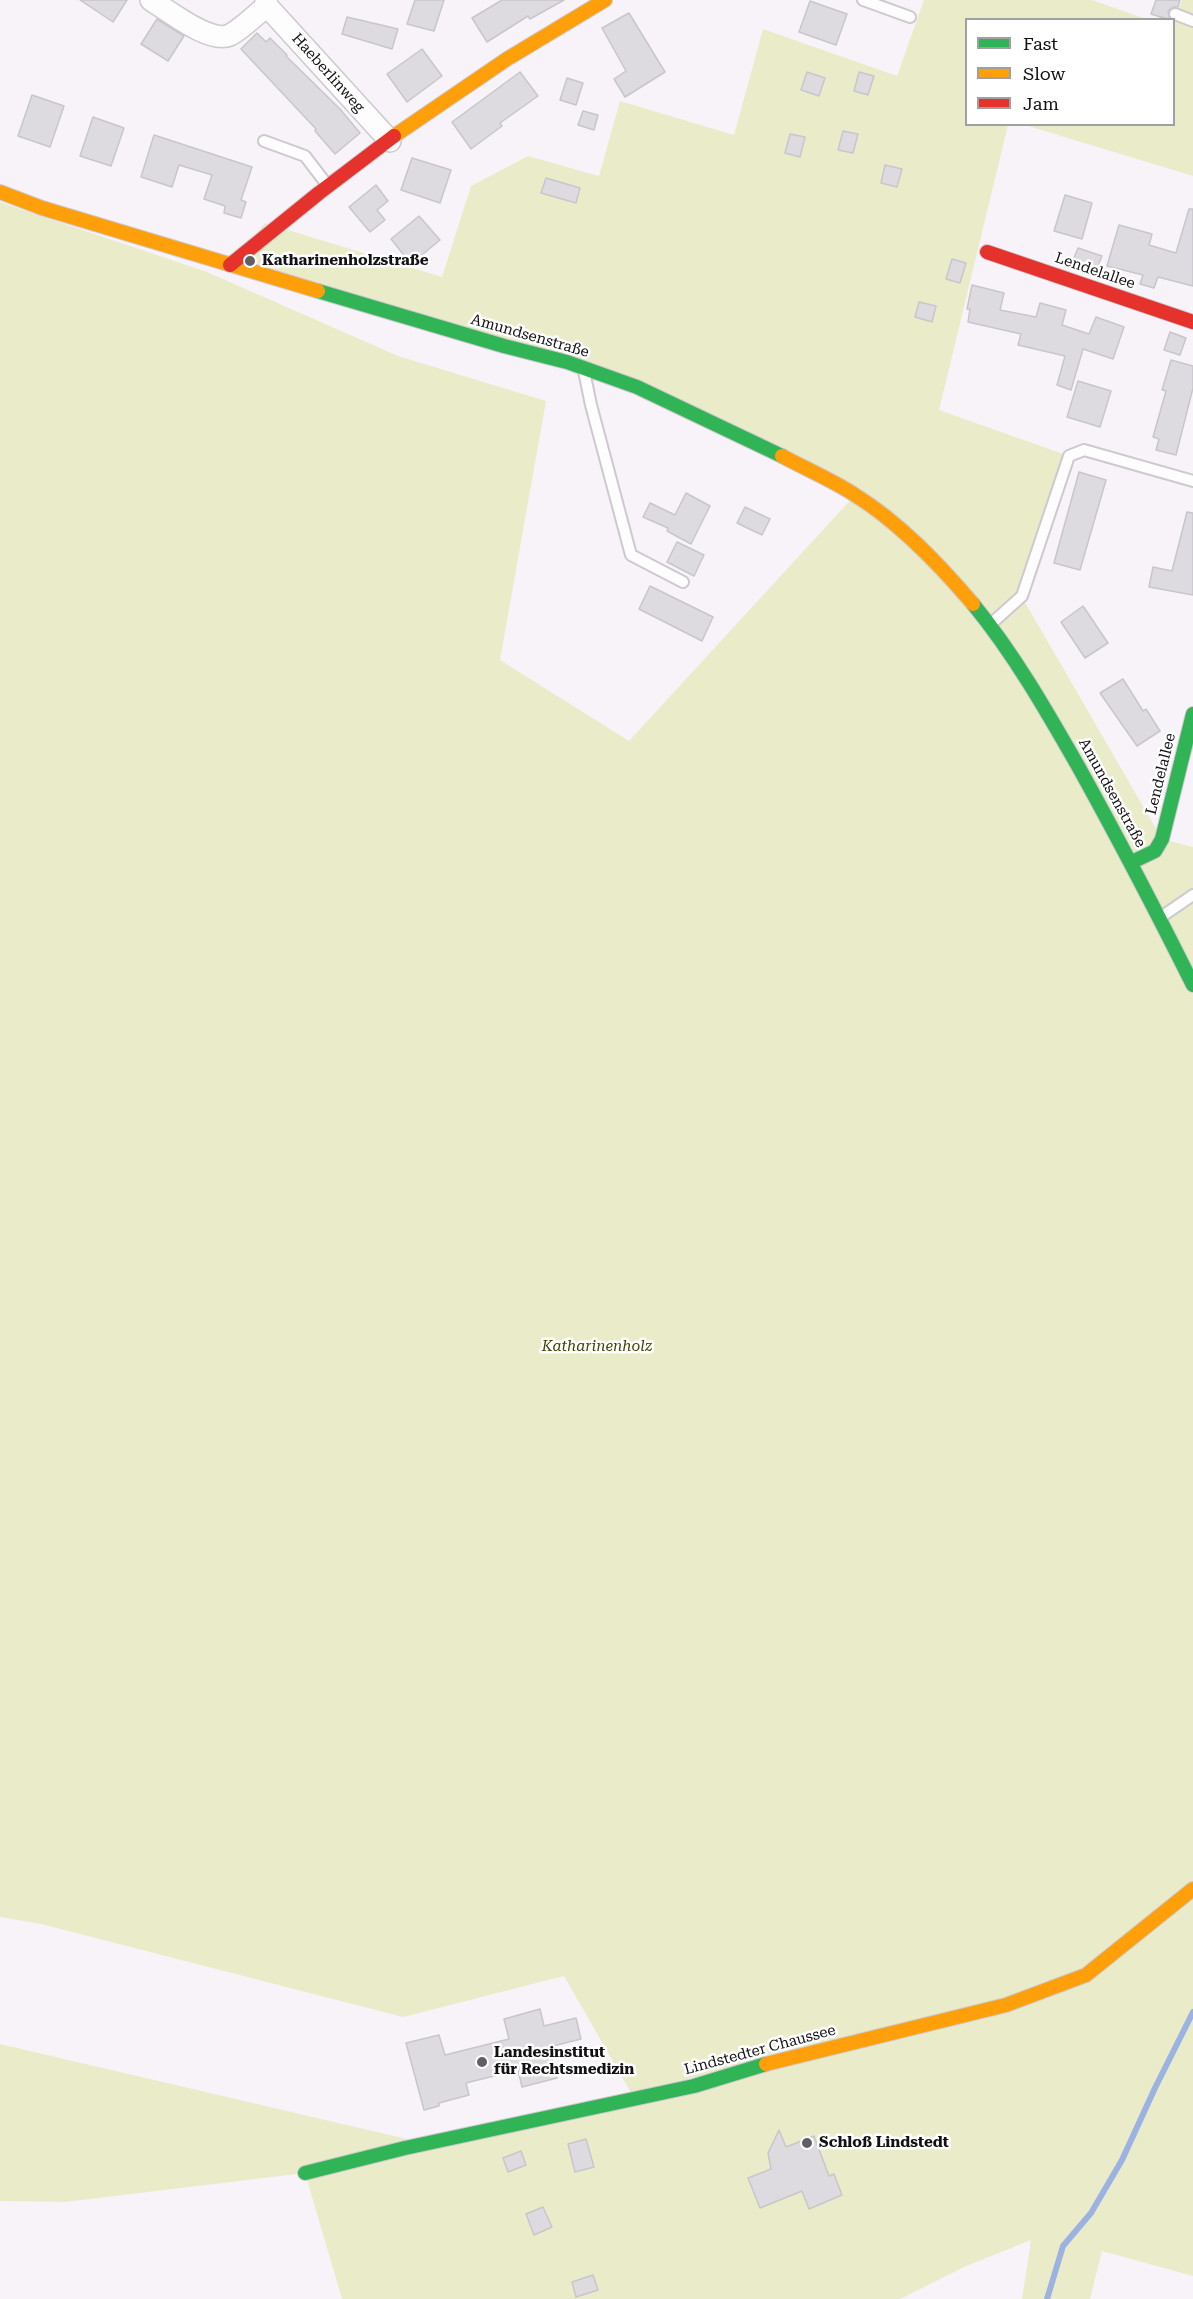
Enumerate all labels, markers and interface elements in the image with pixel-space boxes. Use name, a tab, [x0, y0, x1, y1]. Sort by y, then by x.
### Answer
legend	[965, 18, 1175, 126]
street label: Haeberlinweg	[288, 30, 368, 116]
text: Fast	[1023, 33, 1058, 54]
text: Slow	[1023, 63, 1065, 84]
text: Jam	[1023, 93, 1059, 114]
street label: Lendelallee	[1053, 249, 1137, 293]
place label: Katharinenholzstraße	[262, 252, 429, 270]
marker: Katharinenholzstraße	[243, 254, 257, 268]
street label: Amundsenstraße	[469, 311, 591, 361]
street label: Lendelallee	[1142, 731, 1180, 817]
street label: Amundsenstraße	[1075, 735, 1149, 851]
park label: Katharinenholz	[542, 1338, 652, 1356]
street label: Lindstedter Chaussee	[682, 2021, 838, 2079]
place label: Landesinstitut für Rechtsmedizin	[494, 2044, 634, 2079]
marker: Landesinstitut für Rechtsmedizin	[475, 2055, 489, 2069]
place label: Schloß Lindstedt	[819, 2134, 949, 2152]
marker: Schloß Lindstedt	[800, 2136, 814, 2150]

